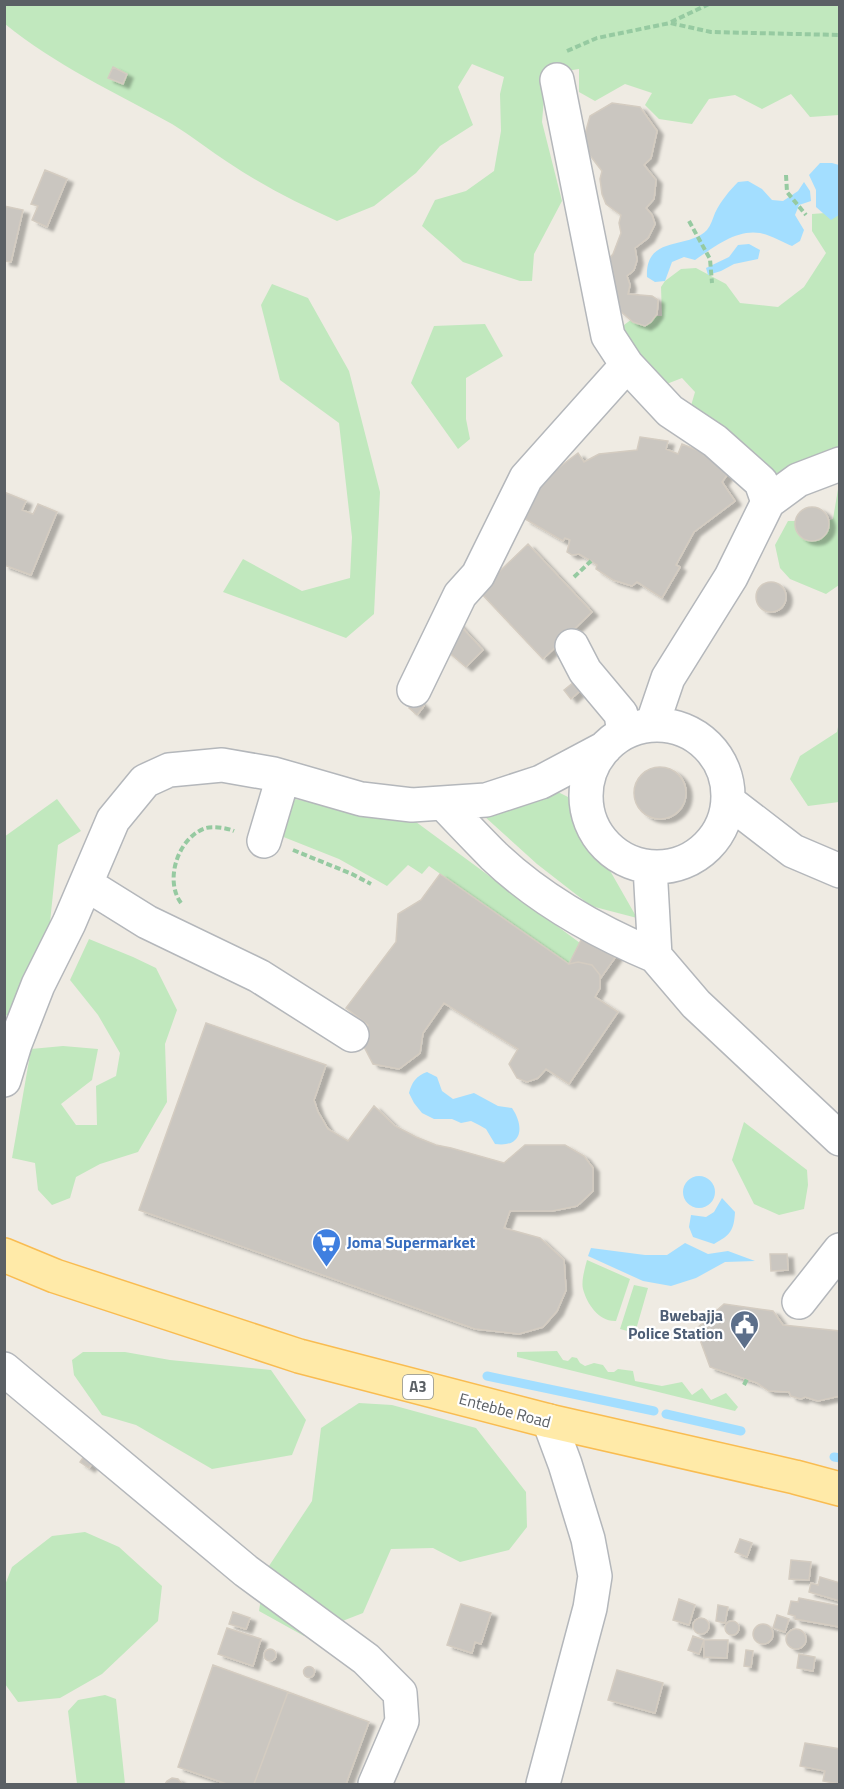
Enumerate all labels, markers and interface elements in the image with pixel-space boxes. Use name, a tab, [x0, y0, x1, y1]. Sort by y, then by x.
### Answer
supermarket icon: Joma Supermarket	[310, 1226, 342, 1268]
place label: Joma Supermarket	[347, 1230, 476, 1254]
place label: Bwebajja Police Station	[628, 1303, 723, 1345]
public building icon: Bwebajja Police Station	[728, 1308, 760, 1350]
road number: A3	[403, 1375, 433, 1399]
street label: Entebbe Road	[456, 1386, 554, 1434]

